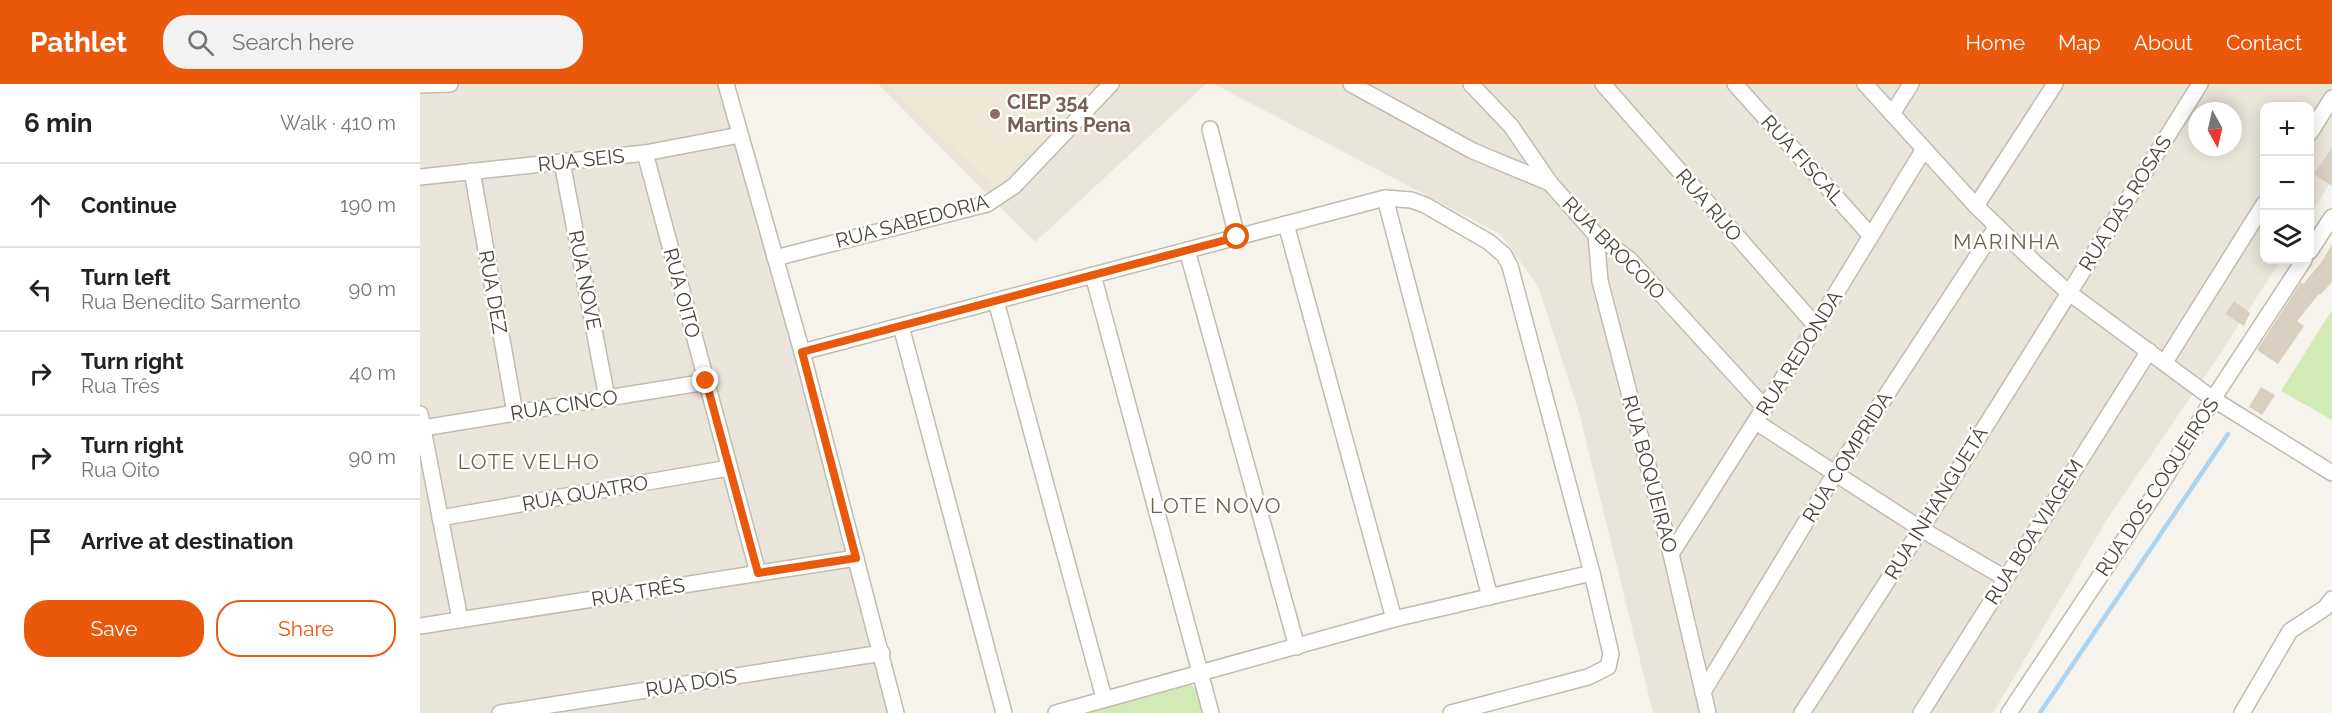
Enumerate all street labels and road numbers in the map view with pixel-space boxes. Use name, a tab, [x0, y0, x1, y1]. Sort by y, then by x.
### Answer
street label: RUA FISCAL	[1756, 110, 1850, 210]
street label: RUA DAS ROSAS	[2074, 131, 2176, 275]
street label: RUA SEIS	[536, 144, 626, 176]
street label: RUA RIJO	[1671, 164, 1747, 246]
street label: RUA SABEDORIA	[833, 189, 992, 253]
street label: RUA BROCOIO	[1558, 192, 1670, 304]
street label: RUA NOVE	[564, 228, 606, 332]
street label: RUA OITO	[658, 245, 706, 341]
street label: RUA DEZ	[474, 248, 512, 336]
street label: RUA REDONDA	[1751, 286, 1847, 420]
street label: RUA CINCO	[509, 385, 619, 425]
street label: RUA COMPRIDA	[1797, 387, 1897, 527]
street label: RUA BOQUEIRAO	[1617, 393, 1683, 555]
street label: RUA DOS COQUEIROS	[2090, 393, 2224, 581]
street label: RUA INHANGUETÁ	[1879, 422, 1993, 584]
street label: RUA BOA VIAGEM	[1980, 455, 2088, 609]
street label: RUA QUATRO	[520, 470, 650, 516]
street label: RUA TRÊS	[589, 573, 687, 611]
street label: RUA DOIS	[644, 664, 738, 702]

